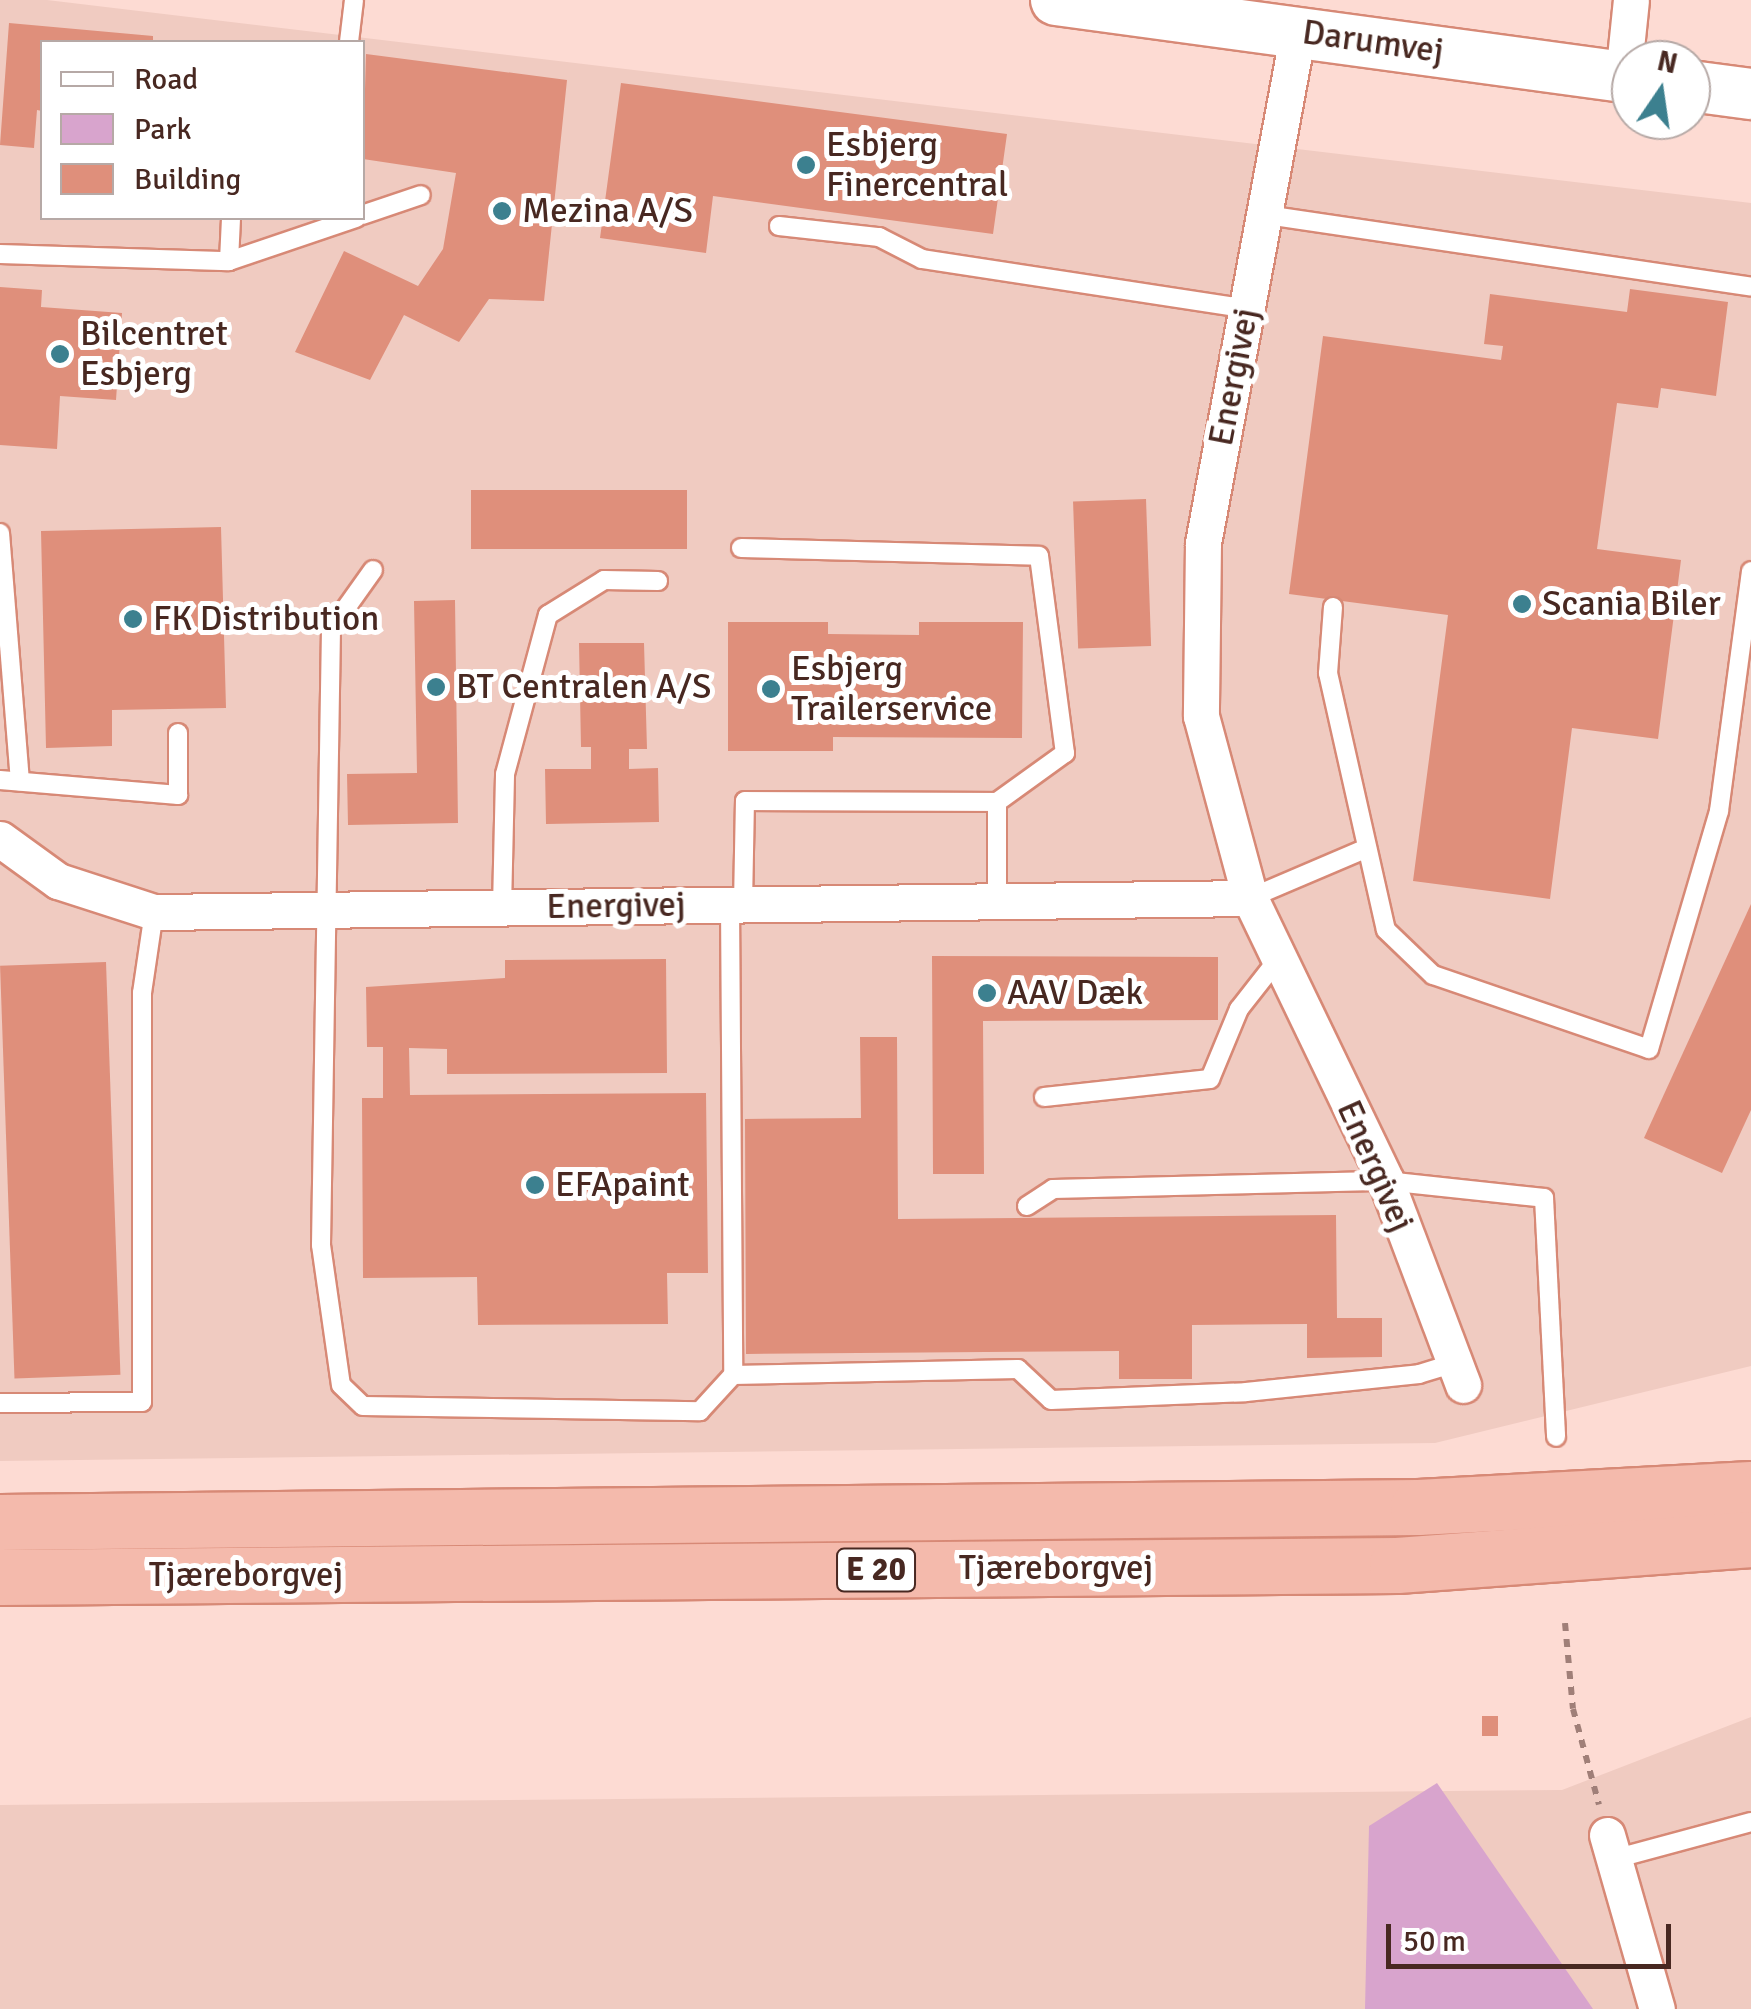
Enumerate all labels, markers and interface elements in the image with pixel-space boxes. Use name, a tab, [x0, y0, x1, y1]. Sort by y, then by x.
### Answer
street label: Darumvej	[1300, 11, 1446, 73]
legend	[40, 40, 365, 220]
north arrow	[1611, 40, 1711, 140]
text: N	[1654, 44, 1681, 81]
text: Road	[134, 61, 198, 98]
text: Park	[134, 111, 192, 148]
place label: Esbjerg Finercentral	[826, 124, 1008, 206]
marker: Esbjerg Finercentral	[795, 154, 817, 176]
text: Building	[134, 161, 241, 198]
place label: Mezina A/S	[522, 190, 693, 232]
marker: Mezina A/S	[491, 200, 513, 222]
street label: Energivej	[1200, 305, 1268, 449]
place label: Bilcentret Esbjerg	[80, 313, 228, 395]
marker: Bilcentret Esbjerg	[49, 343, 71, 365]
place label: Scania Biler	[1542, 583, 1721, 625]
marker: Scania Biler	[1511, 593, 1533, 615]
place label: FK Distribution	[153, 598, 379, 640]
marker: FK Distribution	[122, 608, 144, 630]
place label: Esbjerg Trailerservice	[791, 648, 992, 730]
place label: BT Centralen A/S	[456, 666, 711, 708]
marker: BT Centralen A/S	[425, 676, 447, 698]
marker: Esbjerg Trailerservice	[760, 678, 782, 700]
street label: Energivej	[546, 884, 686, 928]
place label: AAV Dæk	[1007, 972, 1143, 1014]
marker: AAV Dæk	[976, 982, 998, 1004]
street label: Energivej	[1328, 1094, 1422, 1238]
place label: EFApaint	[555, 1164, 689, 1206]
marker: EFApaint	[524, 1174, 546, 1196]
road number: E 20	[836, 1543, 916, 1597]
street label: Tjæreborgvej	[959, 1547, 1153, 1589]
street label: Tjæreborgvej	[149, 1554, 343, 1596]
scale bar	[1391, 1904, 1676, 1966]
text: 50 m	[1403, 1923, 1466, 1960]

